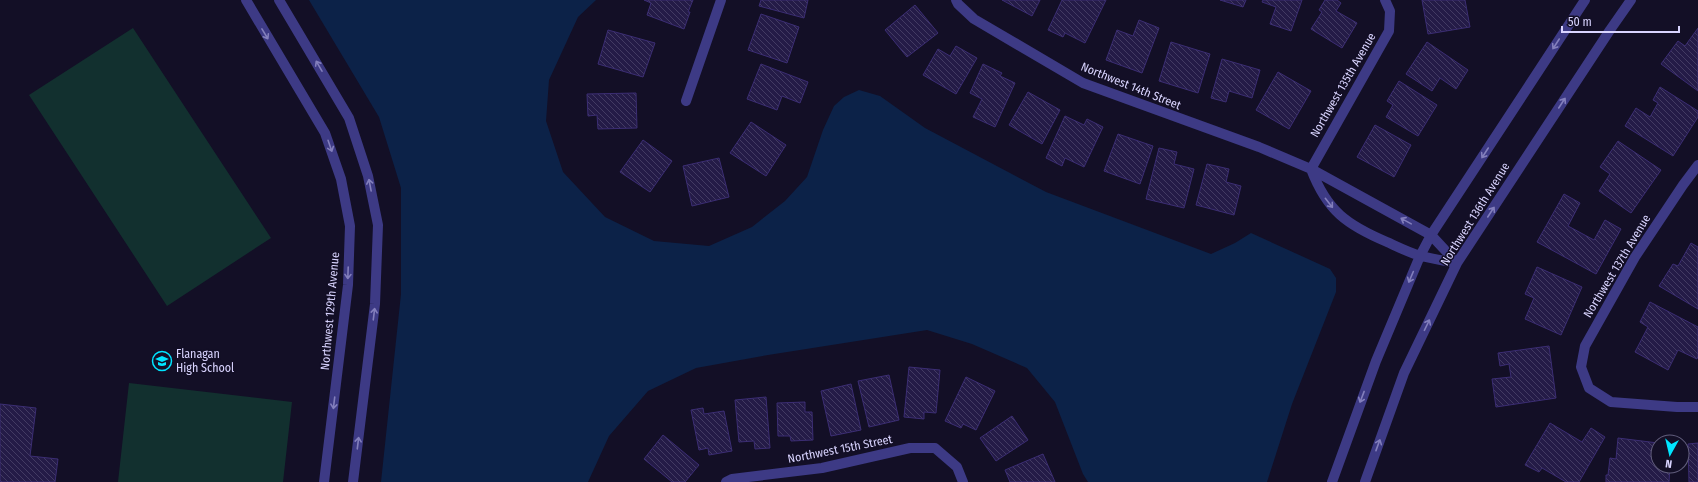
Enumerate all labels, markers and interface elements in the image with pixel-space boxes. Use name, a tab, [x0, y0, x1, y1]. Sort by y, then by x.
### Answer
scale bar	[1562, 8, 1679, 34]
text: 50 m	[1568, 15, 1592, 29]
one-way arrow	[261, 28, 269, 39]
street label: Northwest 135th Avenue	[1307, 30, 1379, 140]
one-way arrow	[1552, 38, 1560, 49]
one-way arrow	[315, 60, 323, 72]
street label: Northwest 14th Street	[1079, 60, 1183, 113]
one-way arrow	[1558, 98, 1566, 109]
one-way arrow	[327, 140, 334, 153]
one-way arrow	[1481, 147, 1489, 158]
street label: Northwest 136th Avenue	[1438, 160, 1512, 268]
one-way arrow	[365, 179, 373, 192]
one-way arrow	[1325, 198, 1333, 209]
one-way arrow	[1487, 206, 1495, 218]
street label: Northwest 137th Avenue	[1581, 212, 1653, 320]
one-way arrow	[1400, 217, 1412, 225]
street label: Northwest 129th Avenue	[318, 251, 342, 371]
one-way arrow	[344, 266, 352, 279]
one-way arrow	[1407, 270, 1415, 282]
one-way arrow	[370, 308, 378, 321]
one-way arrow	[1424, 320, 1431, 332]
place label: Flanagan High School	[176, 347, 234, 375]
school or university icon: Flanagan High School	[151, 350, 173, 372]
one-way arrow	[1358, 390, 1366, 402]
one-way arrow	[330, 396, 337, 409]
street label: Northwest 15th Street	[786, 432, 894, 466]
north arrow	[1650, 434, 1690, 474]
one-way arrow	[354, 437, 362, 450]
one-way arrow	[1374, 440, 1382, 452]
text: N	[1665, 457, 1673, 470]

